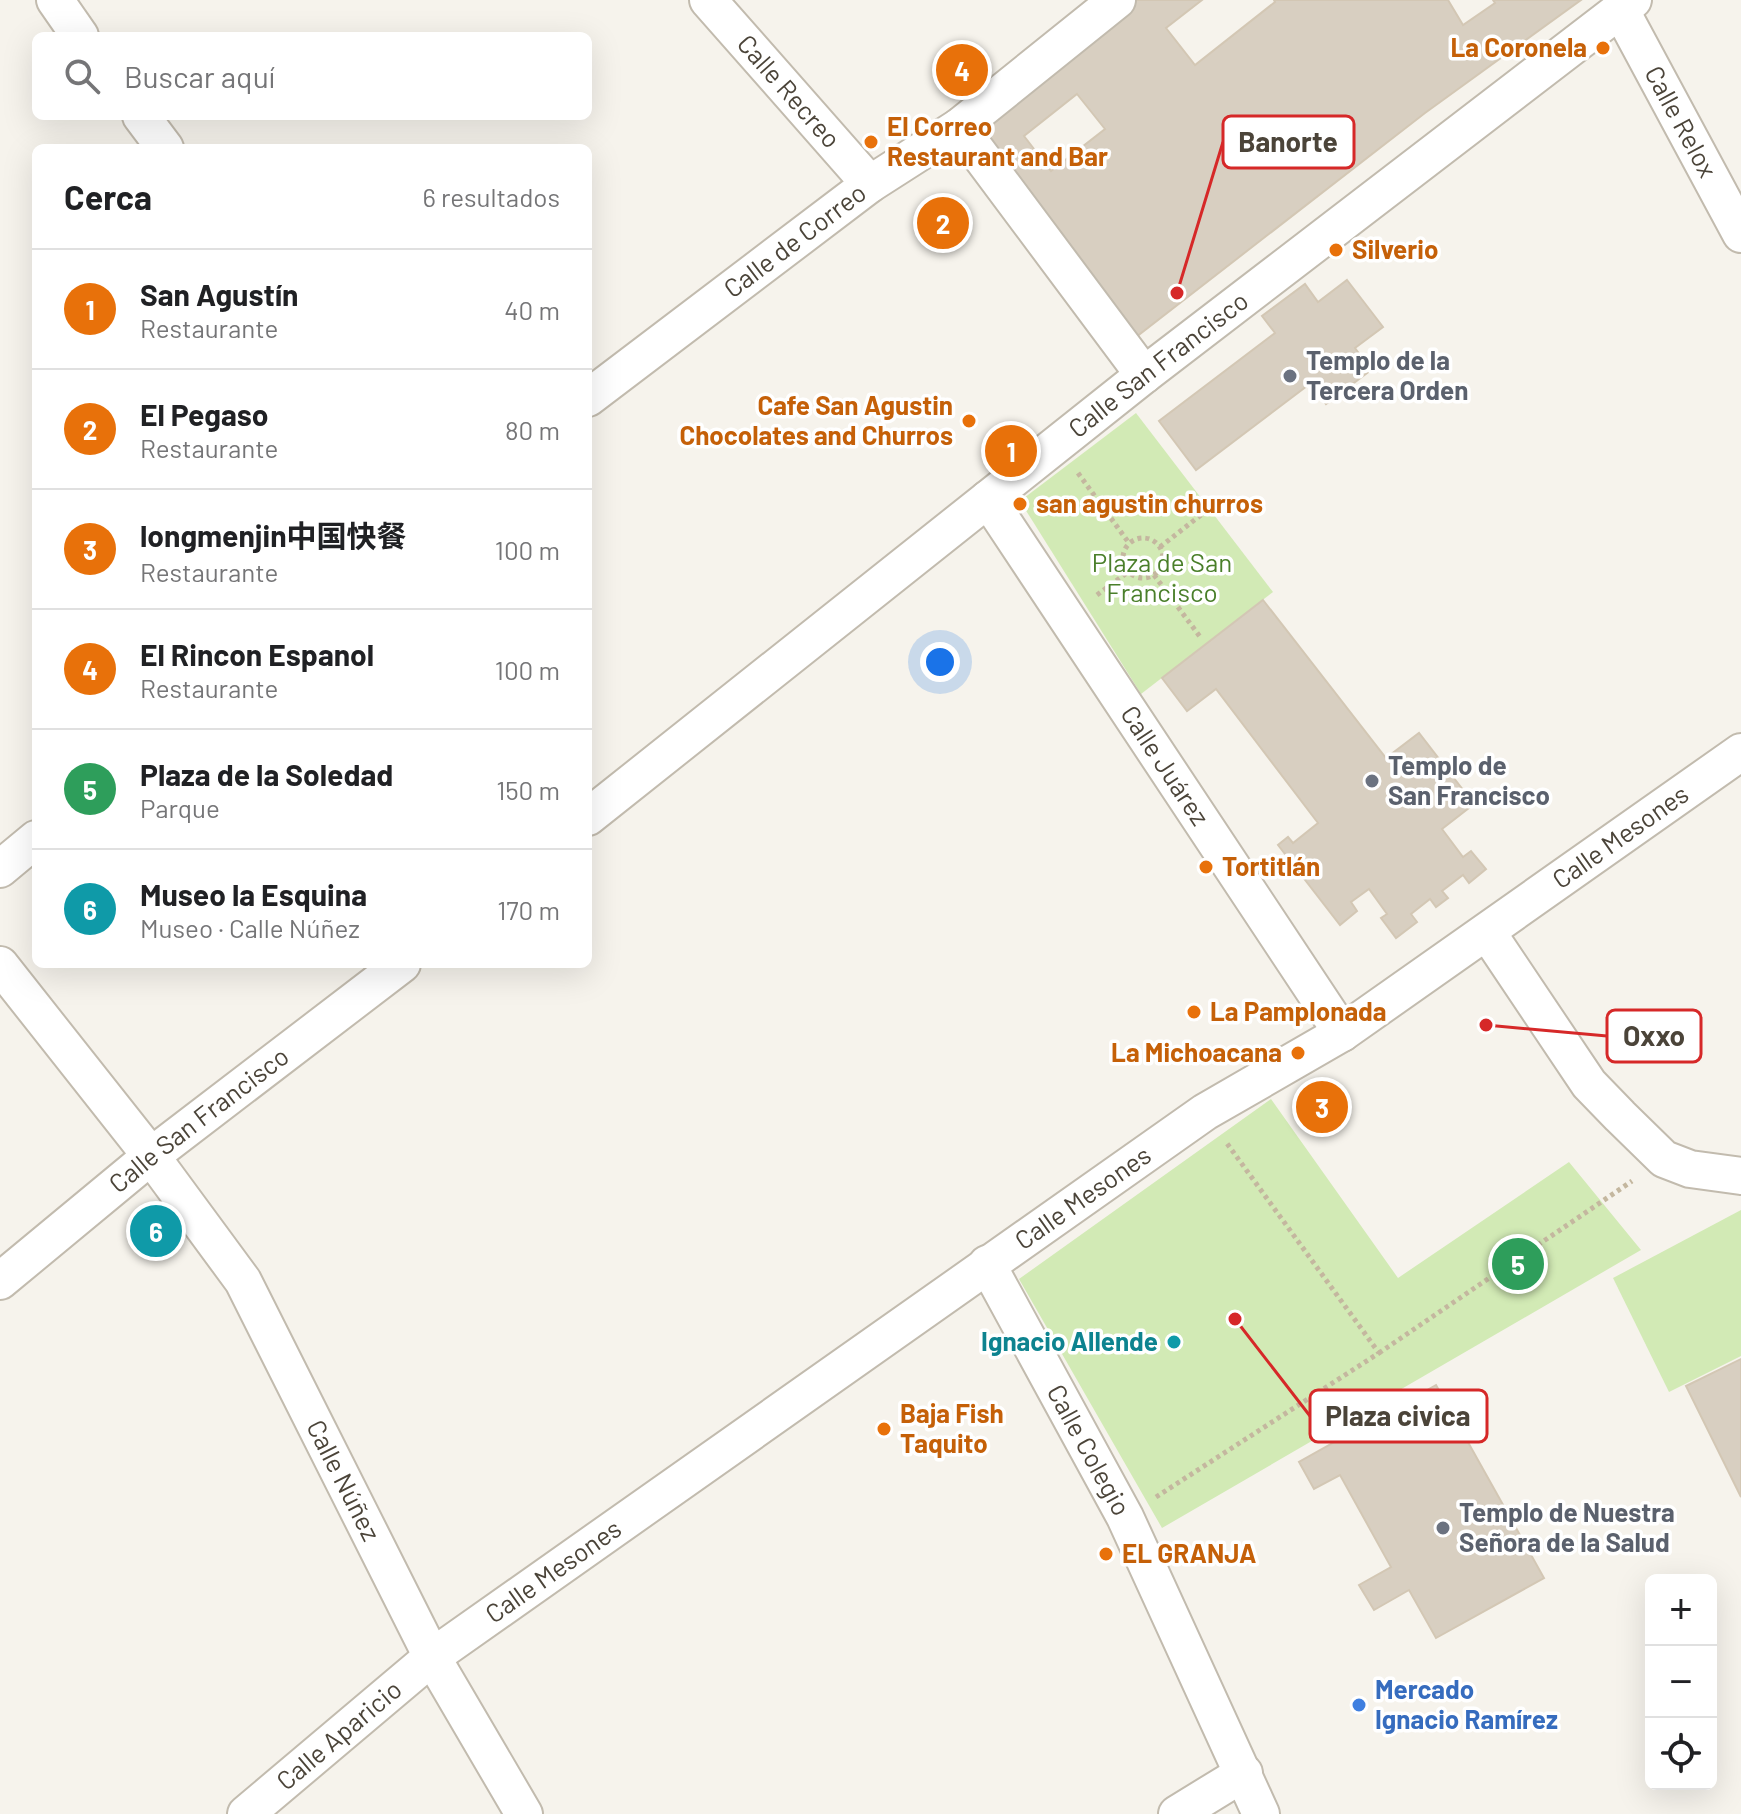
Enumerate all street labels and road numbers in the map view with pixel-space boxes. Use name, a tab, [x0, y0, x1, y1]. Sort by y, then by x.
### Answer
street label: Calle Recreo	[732, 28, 848, 154]
street label: Calle Relox	[1639, 60, 1724, 182]
street label: Calle de Correo	[717, 176, 871, 303]
street label: Calle San Francisco	[1062, 284, 1253, 443]
street label: Calle Juárez	[1115, 699, 1217, 831]
street label: Calle Mesones	[1546, 777, 1693, 894]
street label: Calle San Francisco	[102, 1040, 294, 1198]
street label: Calle Mesones	[1008, 1138, 1156, 1255]
street label: Calle Colegio	[1042, 1379, 1138, 1520]
street label: Calle Núñez	[301, 1414, 388, 1545]
street label: Calle Mesones	[479, 1512, 626, 1629]
street label: Calle Aparicio	[269, 1673, 407, 1796]

